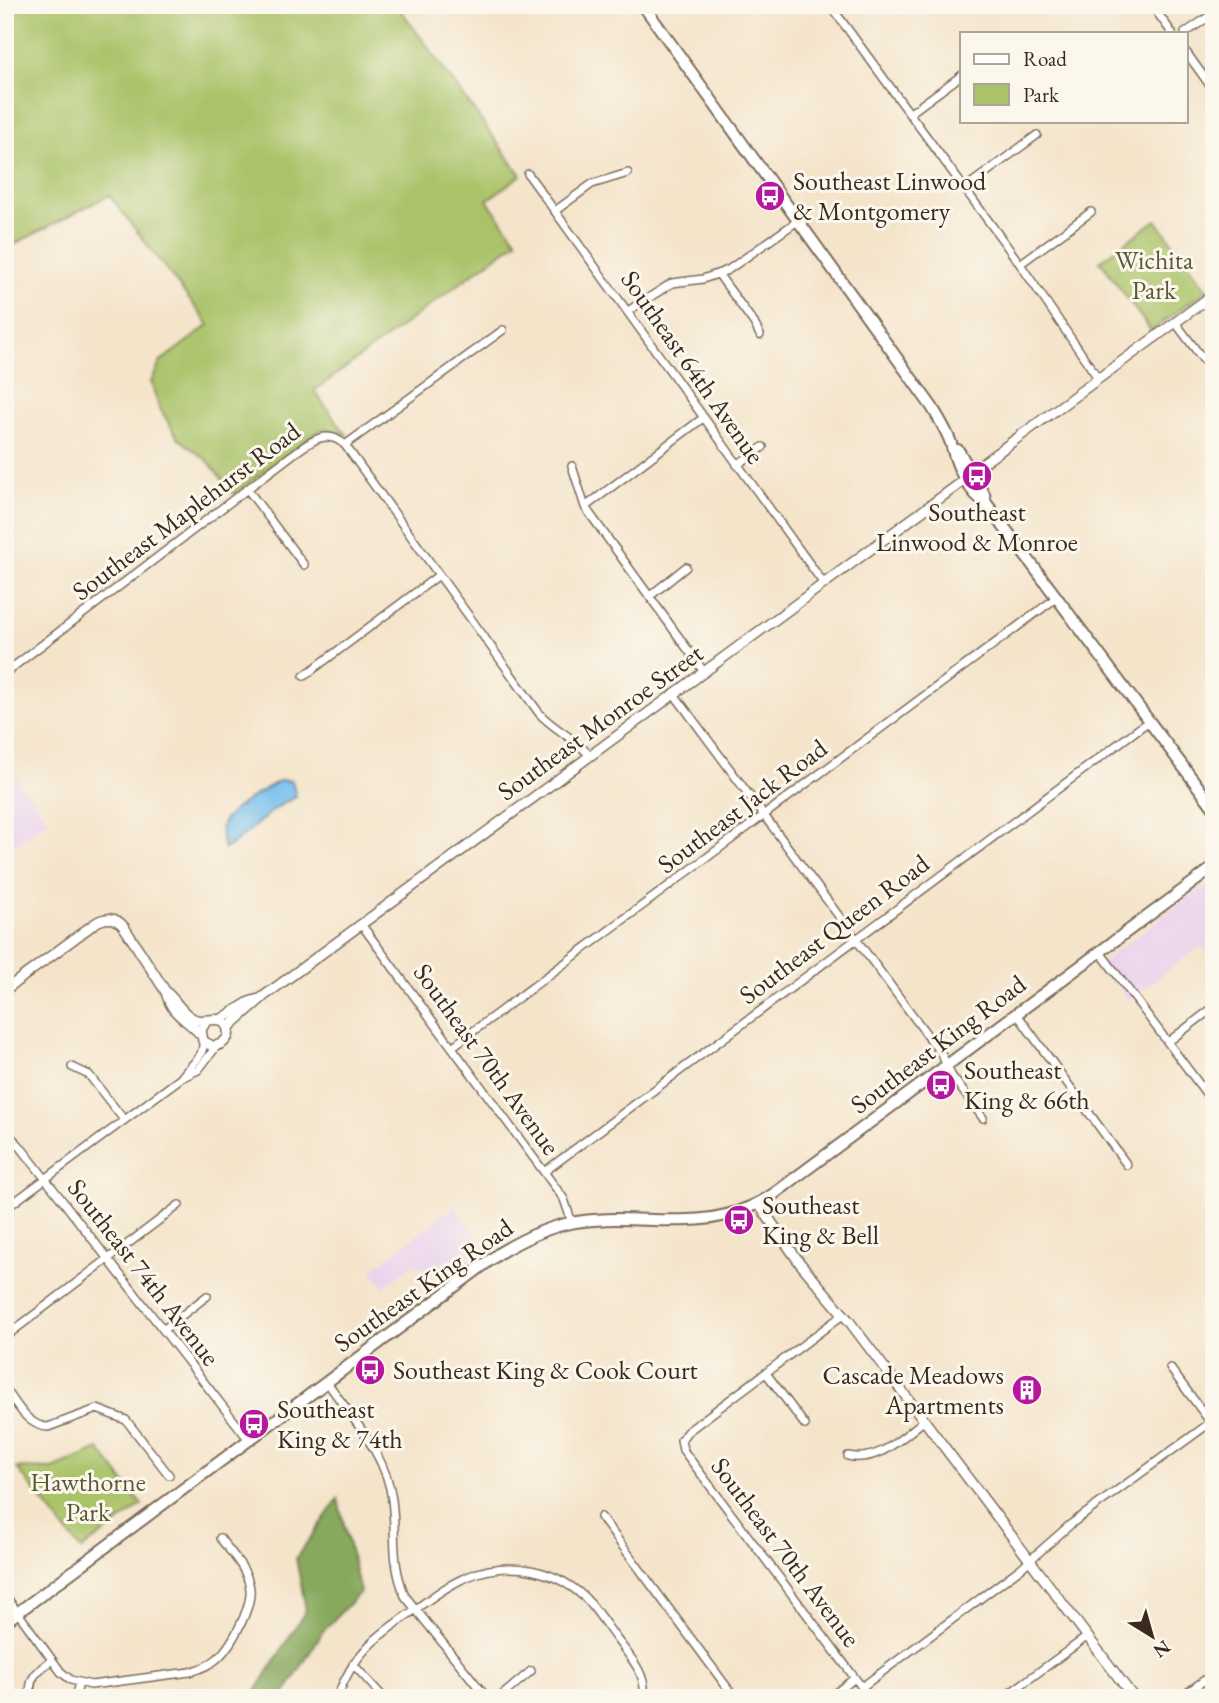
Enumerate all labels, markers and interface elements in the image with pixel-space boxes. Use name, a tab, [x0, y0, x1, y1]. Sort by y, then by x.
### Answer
legend	[960, 32, 1188, 122]
text: Road	[1023, 45, 1067, 72]
text: Park	[1023, 81, 1060, 108]
place label: Southeast Linwood & Montgomery	[793, 164, 987, 228]
bus stop icon: Southeast Linwood & Montgomery	[753, 179, 787, 213]
park label: Wichita Park	[1115, 243, 1194, 307]
street label: Southeast 64th Avenue	[613, 264, 773, 470]
street label: Southeast Maplehurst Road	[65, 414, 308, 608]
bus stop icon: Southeast Linwood & Monroe	[960, 459, 994, 493]
place label: Southeast Linwood & Monroe	[876, 495, 1078, 559]
street label: Southeast Monroe Street	[490, 636, 710, 808]
street label: Southeast Jack Road	[650, 731, 834, 881]
street label: Southeast Queen Road	[732, 846, 937, 1012]
street label: Southeast 70th Avenue	[406, 956, 568, 1162]
street label: Southeast King Road	[843, 966, 1033, 1121]
place label: Southeast King & 66th	[964, 1053, 1090, 1117]
bus stop icon: Southeast King & 66th	[924, 1068, 958, 1102]
street label: Southeast 74th Avenue	[60, 1171, 228, 1373]
place label: Southeast King & Bell	[762, 1188, 879, 1252]
bus stop icon: Southeast King & Bell	[722, 1203, 756, 1237]
street label: Southeast King Road	[327, 1210, 520, 1360]
bus stop icon: Southeast King & Cook Court	[353, 1353, 387, 1387]
place label: Southeast King & Cook Court	[393, 1353, 698, 1387]
place label: Cascade Meadows Apartments	[822, 1358, 1004, 1422]
building icon: Cascade Meadows Apartments	[1010, 1373, 1044, 1407]
place label: Southeast King & 74th	[277, 1392, 403, 1456]
bus stop icon: Southeast King & 74th	[237, 1407, 271, 1441]
street label: Southeast 70th Avenue	[704, 1450, 868, 1654]
park label: Hawthorne Park	[30, 1465, 146, 1529]
north arrow	[1118, 1602, 1188, 1672]
text: N	[1148, 1635, 1176, 1664]

